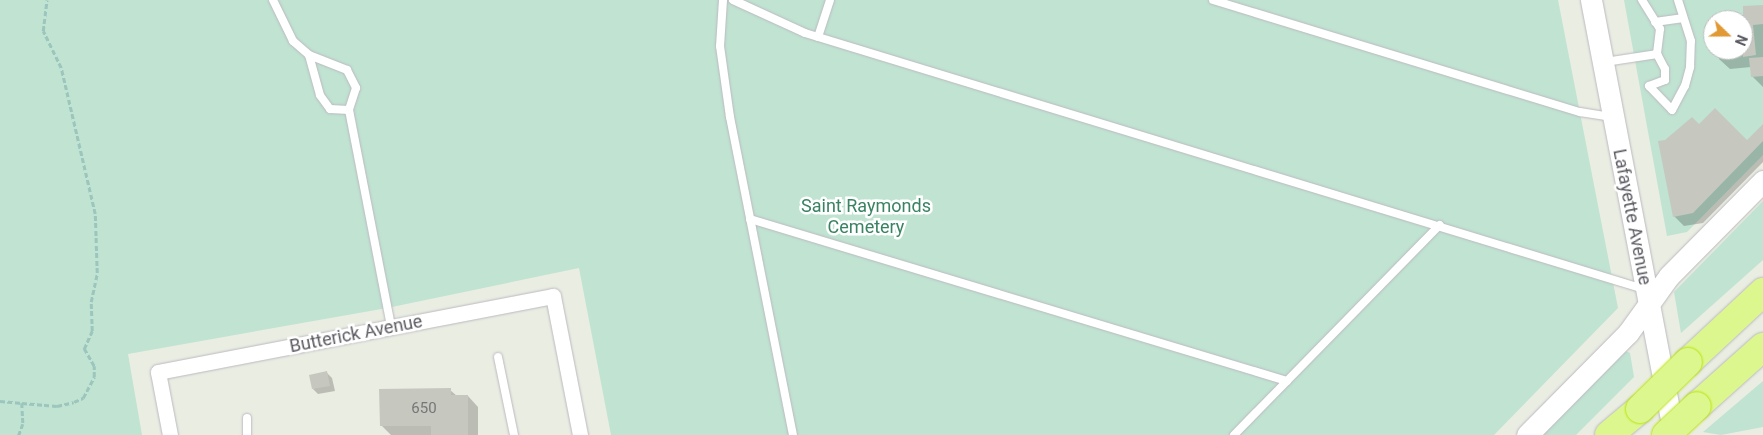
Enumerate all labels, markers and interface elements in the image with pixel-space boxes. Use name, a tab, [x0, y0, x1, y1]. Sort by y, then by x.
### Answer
north arrow	[1703, 10, 1753, 60]
text: N	[1732, 33, 1750, 48]
street label: Lafayette Avenue	[1608, 147, 1656, 287]
park label: Saint Raymonds Cemetery	[801, 196, 931, 238]
street label: Butterick Avenue	[288, 311, 424, 357]
house number: 650	[411, 400, 437, 418]

